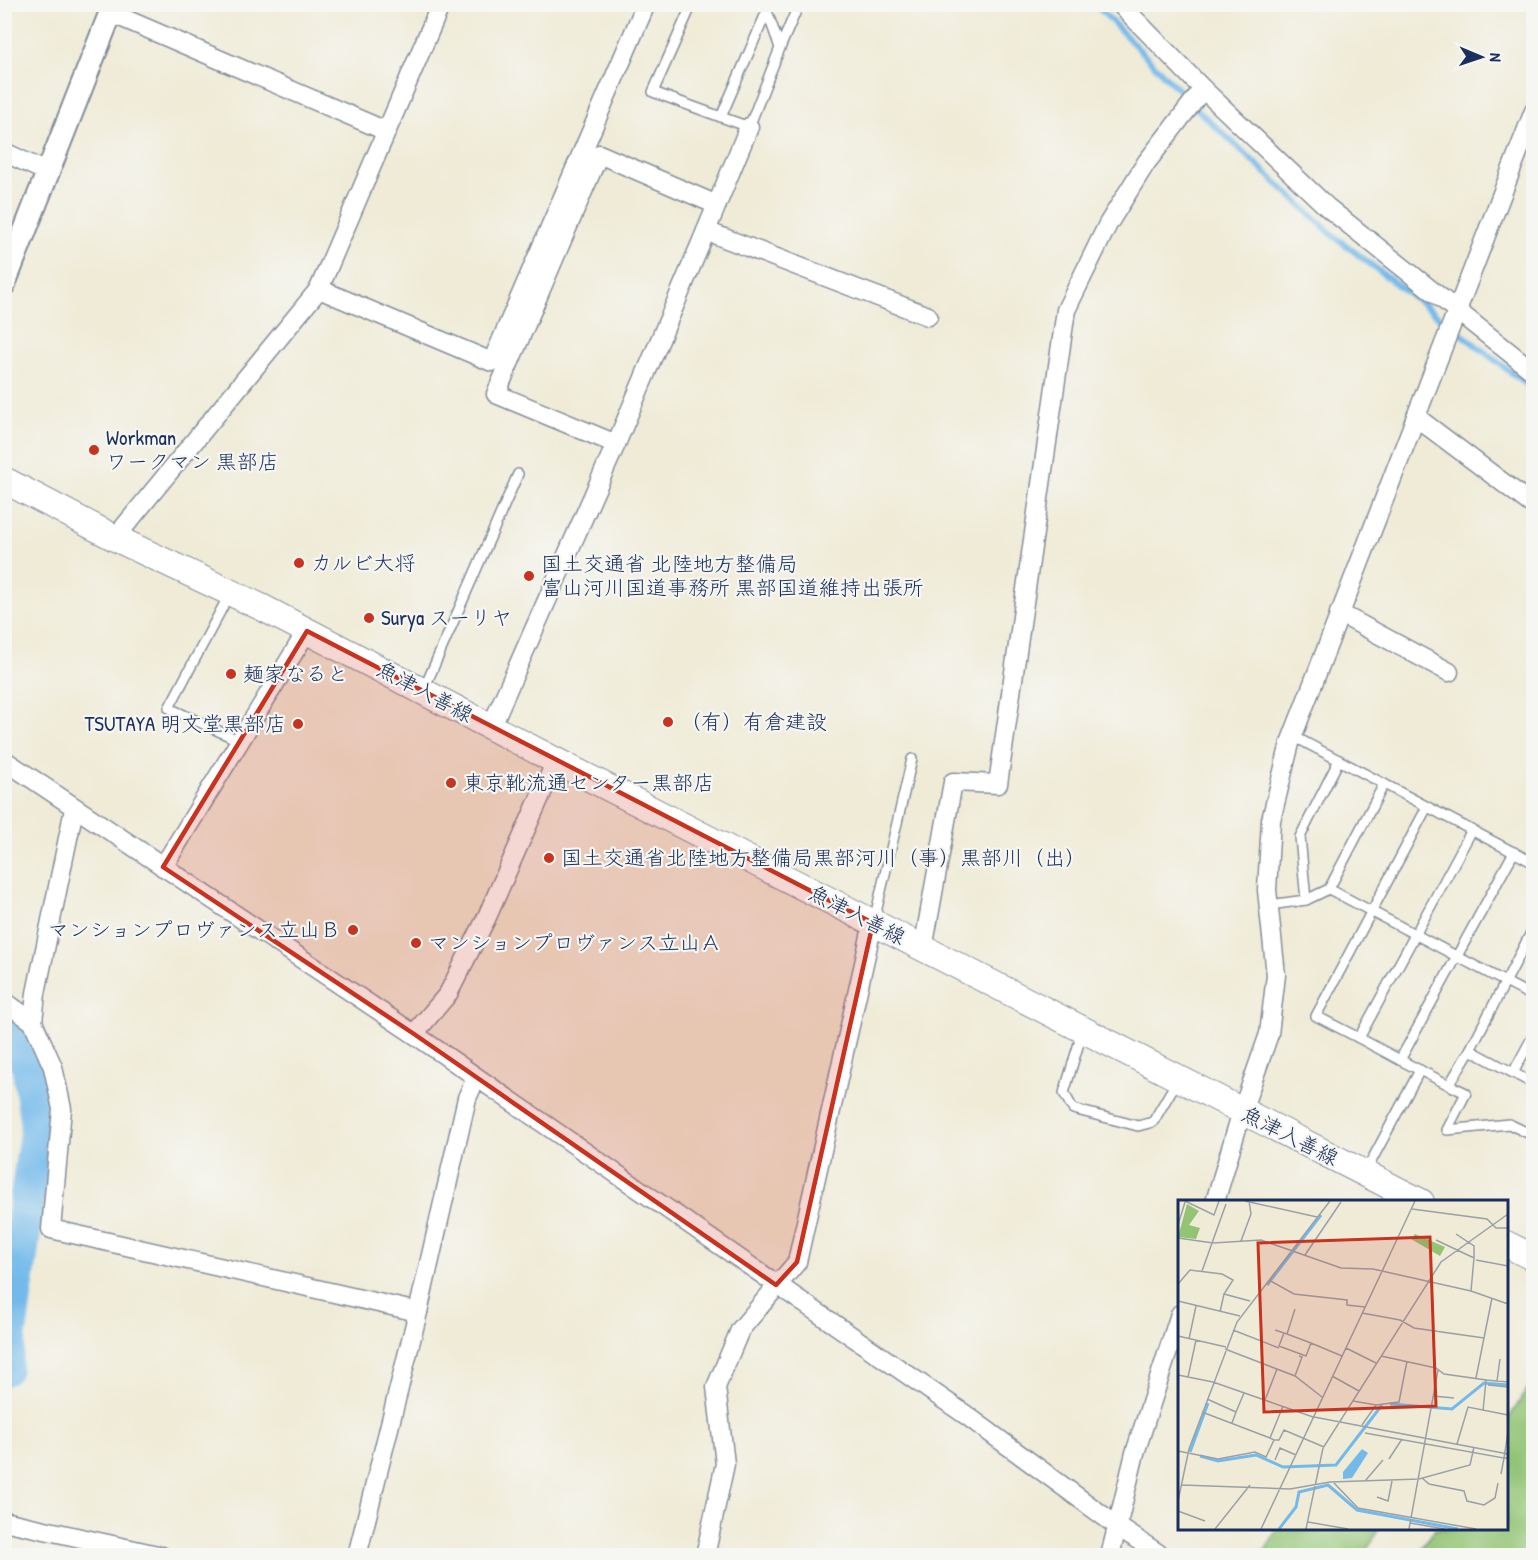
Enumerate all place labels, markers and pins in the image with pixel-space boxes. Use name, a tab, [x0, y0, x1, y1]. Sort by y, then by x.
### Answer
place label: Workman ワークマン 黒部店	[106, 423, 279, 476]
marker: Workman ワークマン 黒部店	[87, 443, 101, 457]
place label: カルビ大将	[311, 548, 415, 577]
place label: 国土交通省 北陸地方整備局 富山河川国道事務所 黒部国道維持出張所	[541, 549, 924, 602]
marker: カルビ大将	[292, 556, 306, 570]
marker: 国土交通省 北陸地方整備局 富山河川国道事務所 黒部国道維持出張所	[522, 569, 536, 583]
place label: Surya スーリヤ	[381, 603, 512, 632]
marker: Surya スーリヤ	[362, 611, 376, 625]
place label: 麺家なると	[243, 659, 348, 688]
marker: 麺家なると	[224, 667, 238, 681]
place label: （有）有倉建設	[680, 707, 827, 736]
place label: TSUTAYA 明文堂黒部店	[85, 709, 286, 738]
marker: （有）有倉建設	[661, 715, 675, 729]
marker: TSUTAYA 明文堂黒部店	[291, 717, 305, 731]
place label: 東京靴流通センター黒部店	[463, 768, 714, 797]
marker: 東京靴流通センター黒部店	[444, 776, 458, 790]
place label: 国土交通省北陸地方整備局黒部河川（事）黒部川（出）	[561, 843, 1086, 872]
marker: 国土交通省北陸地方整備局黒部河川（事）黒部川（出）	[542, 851, 556, 865]
place label: マンションプロヴァンス立山Ｂ	[48, 915, 341, 944]
marker: マンションプロヴァンス立山Ｂ	[346, 923, 360, 937]
place label: マンションプロヴァンス立山Ａ	[428, 928, 721, 957]
marker: マンションプロヴァンス立山Ａ	[409, 936, 423, 950]

